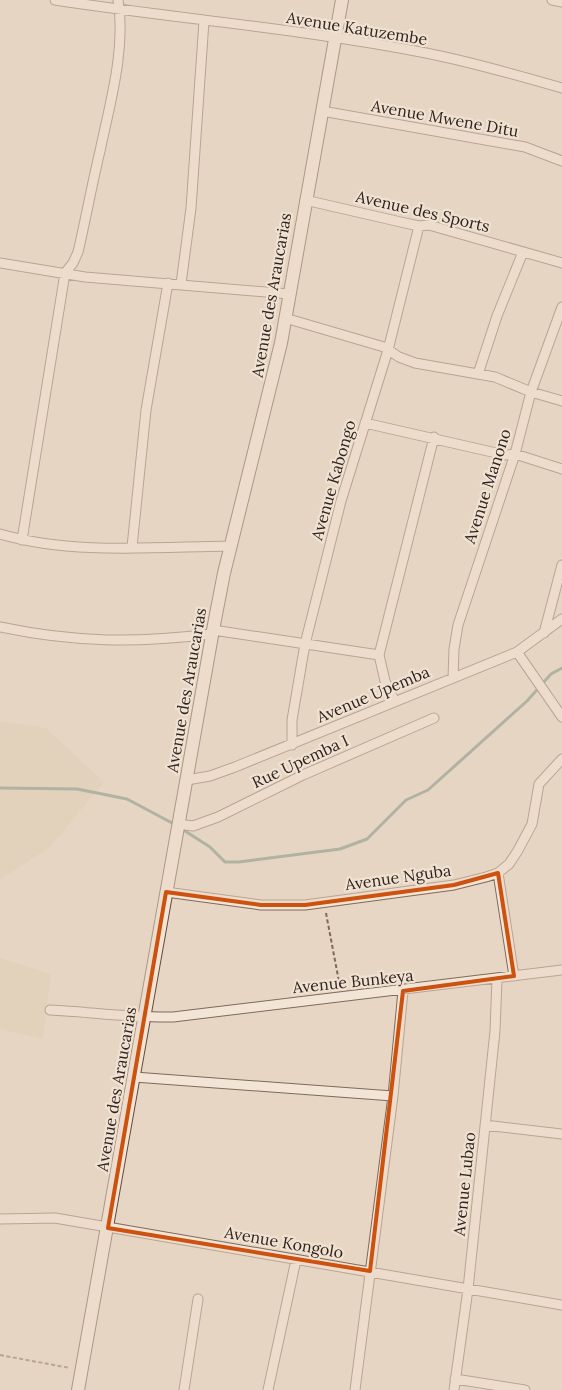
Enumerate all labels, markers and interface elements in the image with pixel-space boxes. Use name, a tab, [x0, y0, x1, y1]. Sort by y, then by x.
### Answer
street label: Avenue Katuzembe	[284, 7, 429, 49]
street label: Avenue Mwene Ditu	[369, 95, 521, 141]
street label: Avenue des Sports	[353, 186, 492, 236]
street label: Avenue des Araucarias	[247, 211, 295, 380]
street label: Avenue Kabongo	[306, 418, 360, 543]
street label: Avenue Manono	[459, 426, 515, 547]
street label: Avenue des Araucarias	[162, 606, 210, 775]
street label: Avenue Upemba	[313, 661, 432, 727]
street label: Rue Upemba I	[249, 730, 351, 792]
street label: Avenue Nguba	[343, 860, 452, 894]
street label: Avenue Bunkeya	[291, 965, 414, 997]
street label: Avenue des Araucarias	[92, 1005, 140, 1174]
street label: Avenue Lubao	[449, 1131, 479, 1238]
street label: Avenue Kongolo	[222, 1222, 345, 1262]

